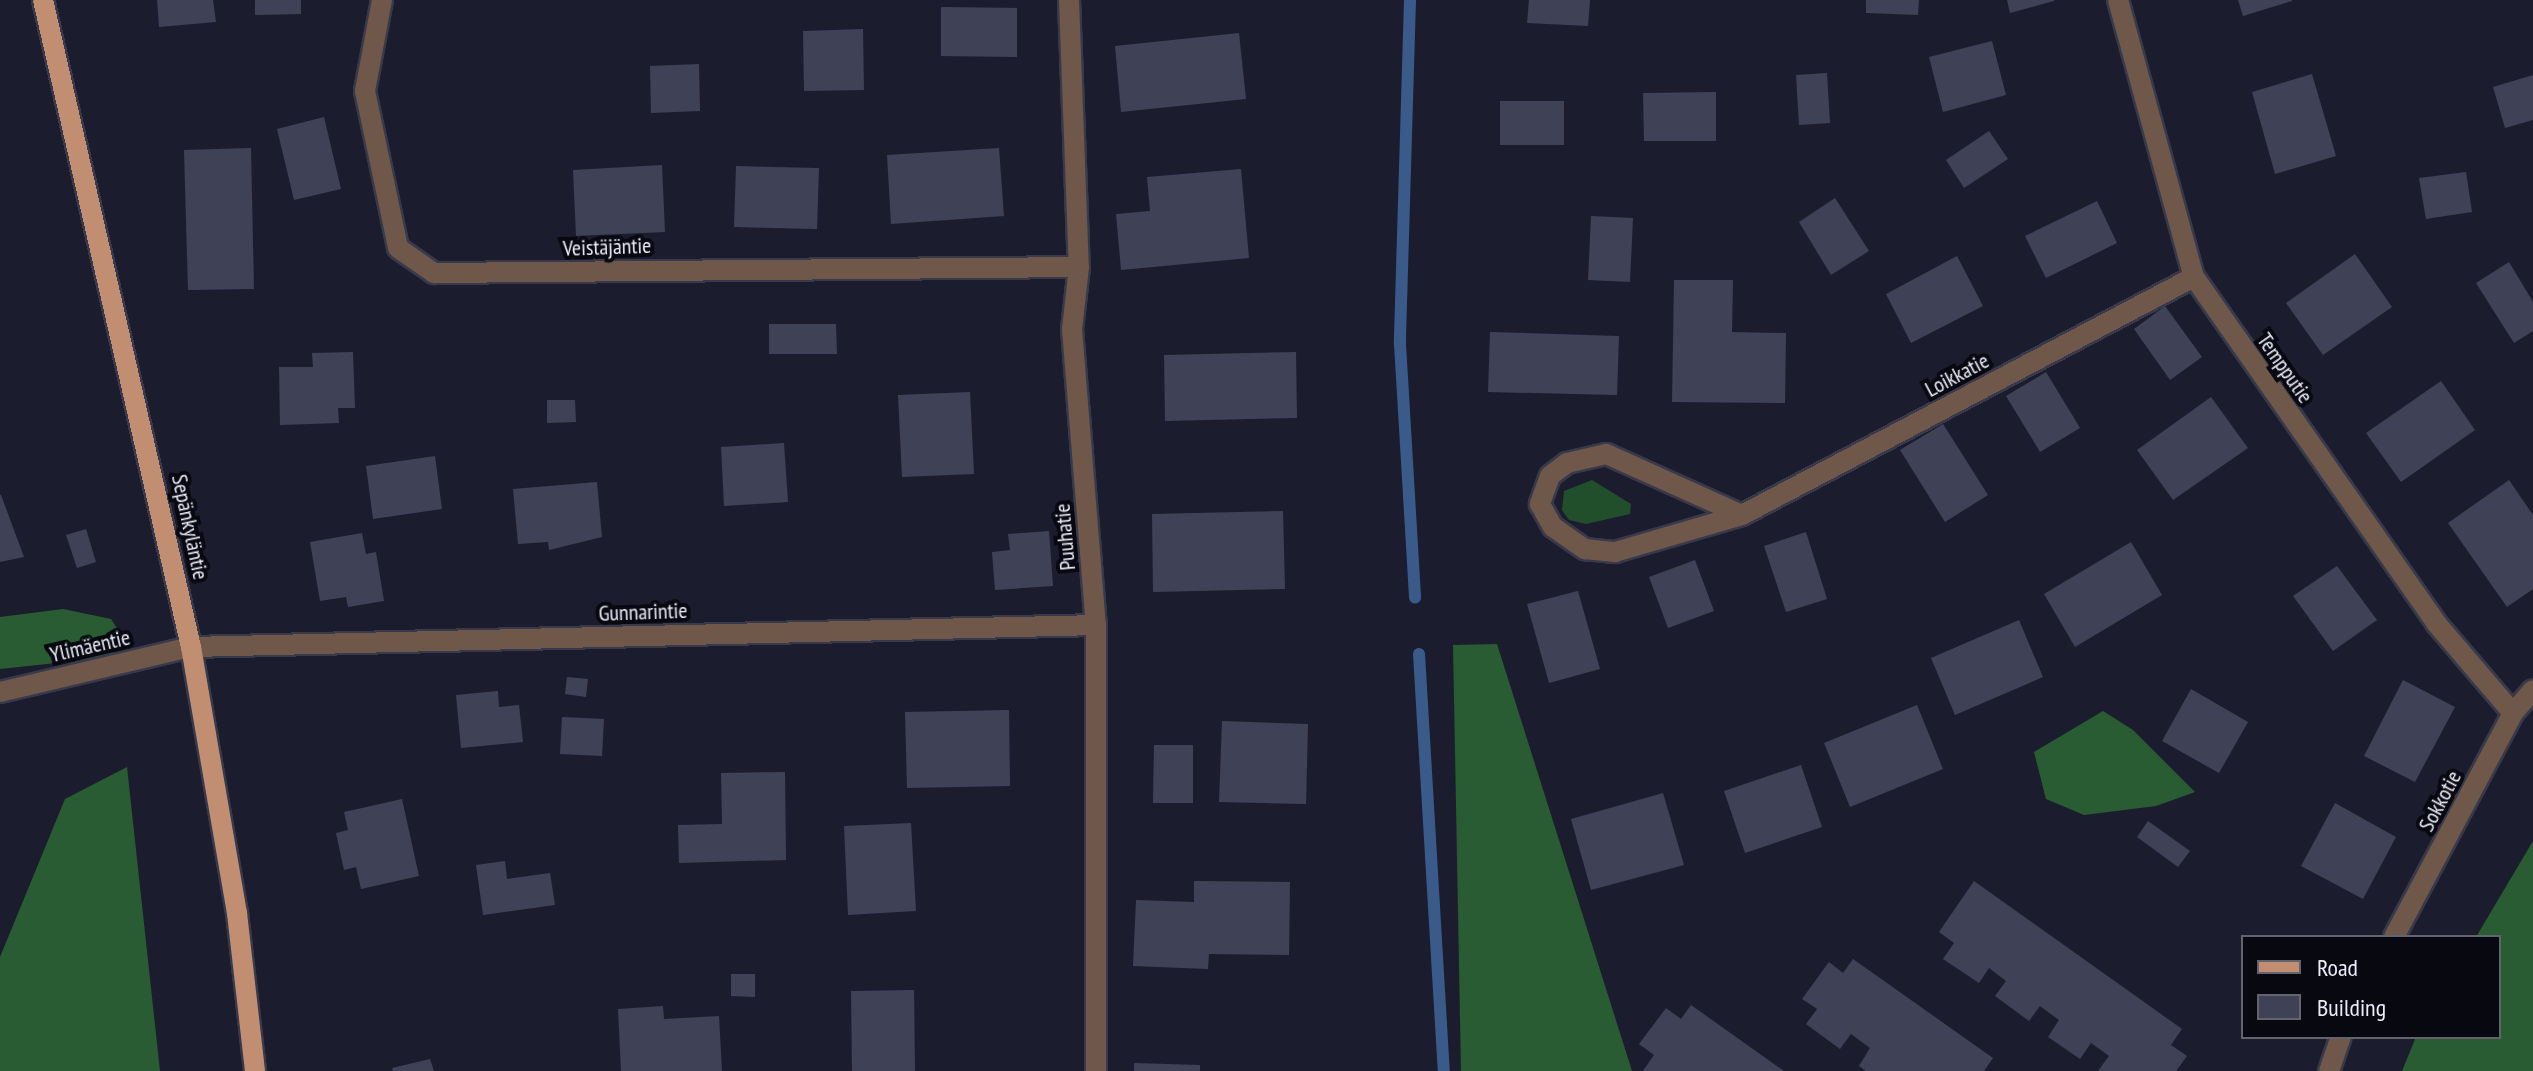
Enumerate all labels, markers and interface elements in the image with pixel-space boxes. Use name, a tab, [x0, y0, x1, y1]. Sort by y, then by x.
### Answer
street label: Veistäjäntie	[562, 232, 652, 262]
street label: Tempputie	[2251, 328, 2319, 408]
street label: Loikkatie	[1921, 347, 1993, 403]
street label: Sepänkyläntie	[166, 472, 214, 582]
street label: Puuhatie	[1049, 503, 1081, 571]
street label: Gunnarintie	[598, 597, 688, 627]
street label: Ylimäentie	[47, 624, 133, 668]
street label: Sokkotie	[2413, 766, 2467, 836]
legend	[2241, 935, 2501, 1039]
text: Road	[2317, 952, 2358, 983]
text: Building	[2317, 992, 2386, 1023]

